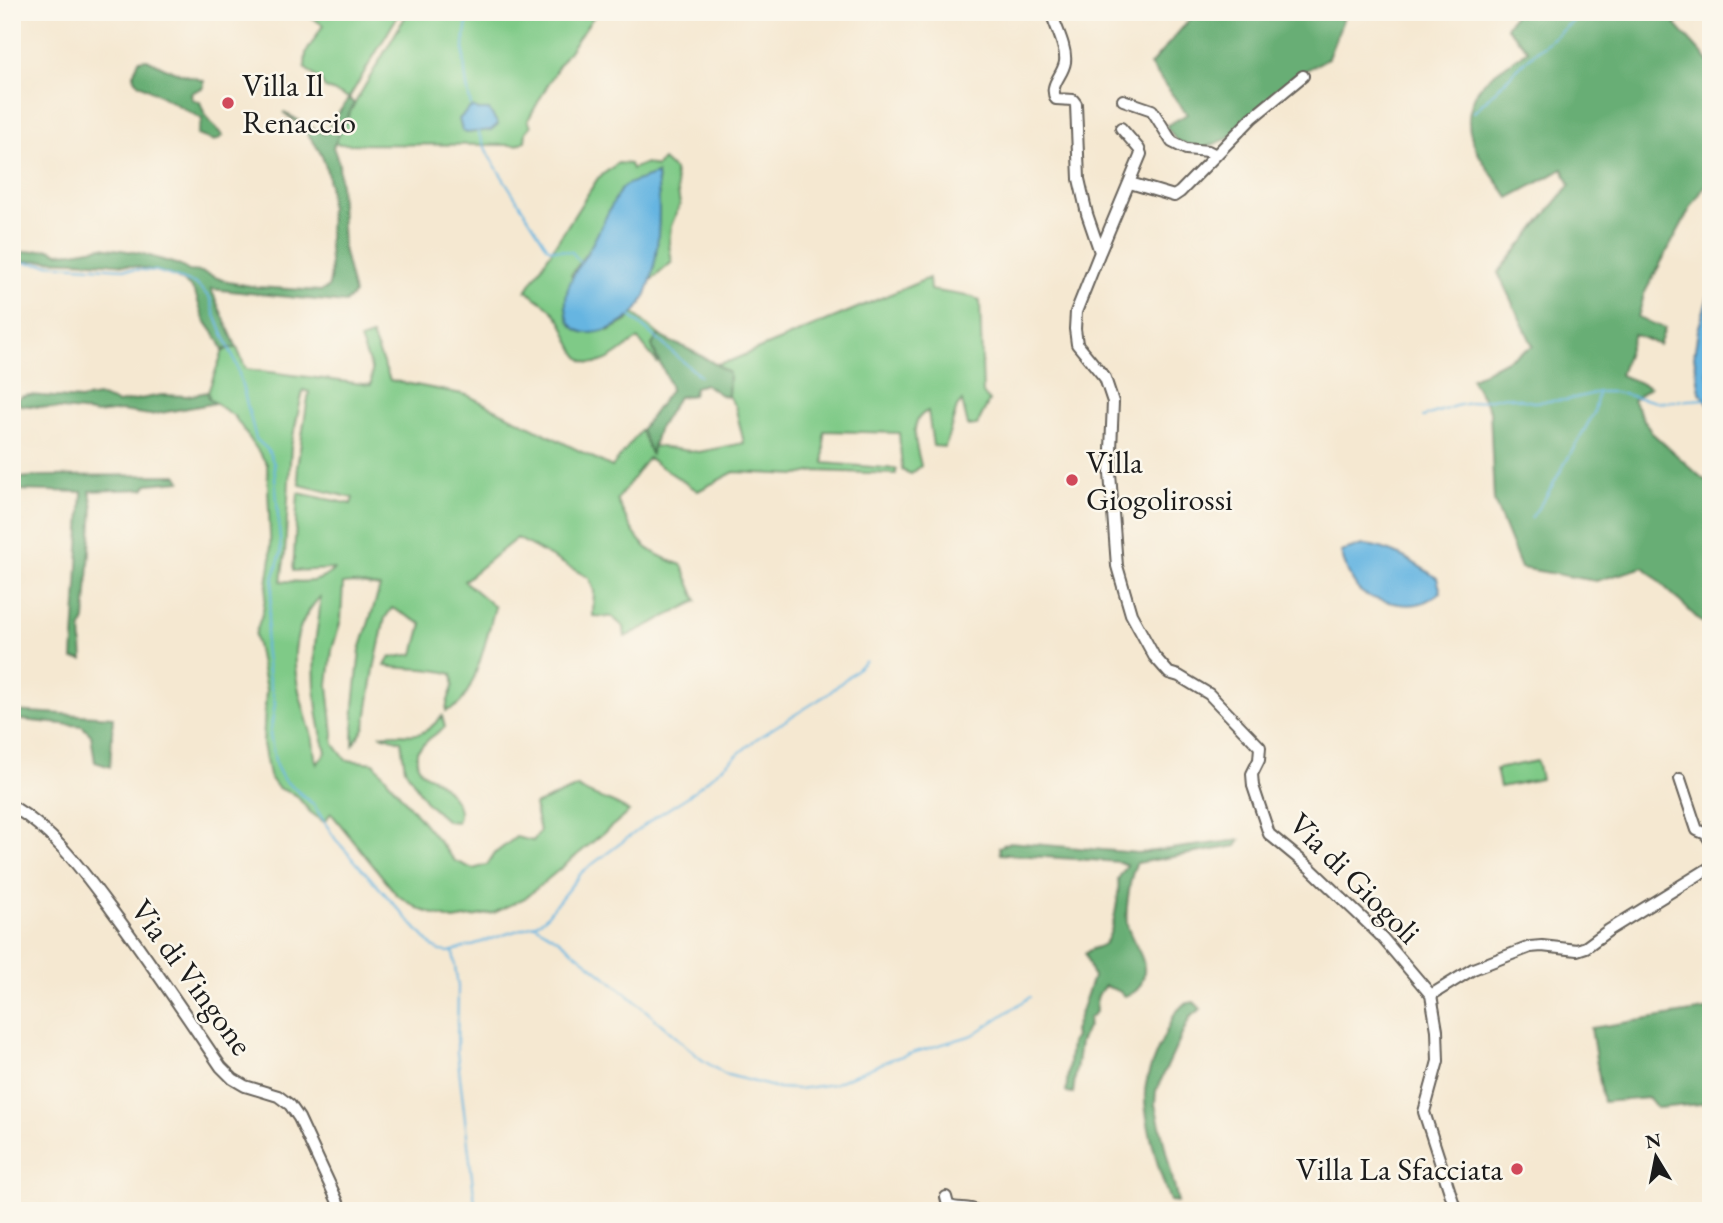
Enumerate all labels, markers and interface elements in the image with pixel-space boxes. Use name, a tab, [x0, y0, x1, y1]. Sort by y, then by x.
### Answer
place label: Villa Il Renaccio	[242, 64, 356, 143]
marker: Villa Il Renaccio	[220, 95, 236, 111]
place label: Villa Giogolirossi	[1086, 441, 1233, 520]
marker: Villa Giogolirossi	[1064, 472, 1080, 488]
street label: Via di Giogoli	[1280, 803, 1430, 953]
street label: Via di Vingone	[121, 891, 263, 1063]
north arrow	[1622, 1122, 1692, 1192]
text: N	[1643, 1127, 1663, 1154]
place label: Villa La Sfacciata	[1296, 1148, 1503, 1190]
marker: Villa La Sfacciata	[1509, 1161, 1525, 1177]

